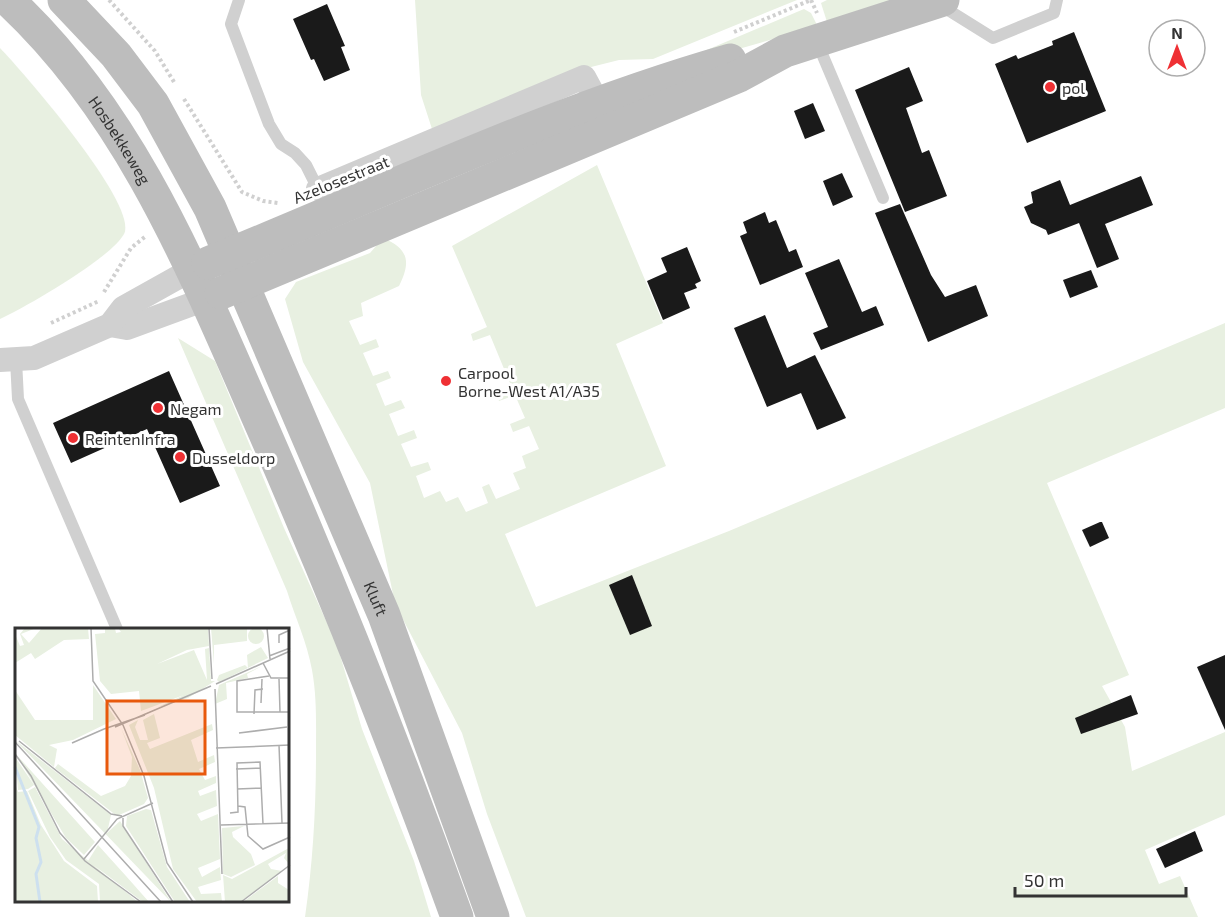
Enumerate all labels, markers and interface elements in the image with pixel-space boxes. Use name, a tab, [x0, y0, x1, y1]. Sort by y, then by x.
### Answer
north arrow	[1147, 18, 1207, 78]
text: N	[1171, 23, 1183, 42]
place label: pol	[1062, 78, 1085, 97]
marker: pol	[1043, 80, 1057, 94]
street label: Hosbekkeweg	[85, 92, 155, 187]
street label: Azelosestraat	[290, 151, 392, 207]
place label: Carpool Borne-West A1/A35	[458, 363, 600, 400]
marker: Carpool Borne-West A1/A35	[439, 374, 453, 388]
place label: Negam	[170, 399, 222, 418]
marker: Negam	[151, 401, 165, 415]
place label: ReintenInfra	[85, 429, 175, 448]
marker: ReintenInfra	[66, 431, 80, 445]
place label: Dusseldorp	[192, 448, 275, 467]
marker: Dusseldorp	[173, 450, 187, 464]
street label: Kluft	[361, 578, 393, 618]
inset map	[15, 628, 290, 902]
scale bar	[1015, 860, 1186, 898]
text: 50 m	[1024, 869, 1064, 891]

